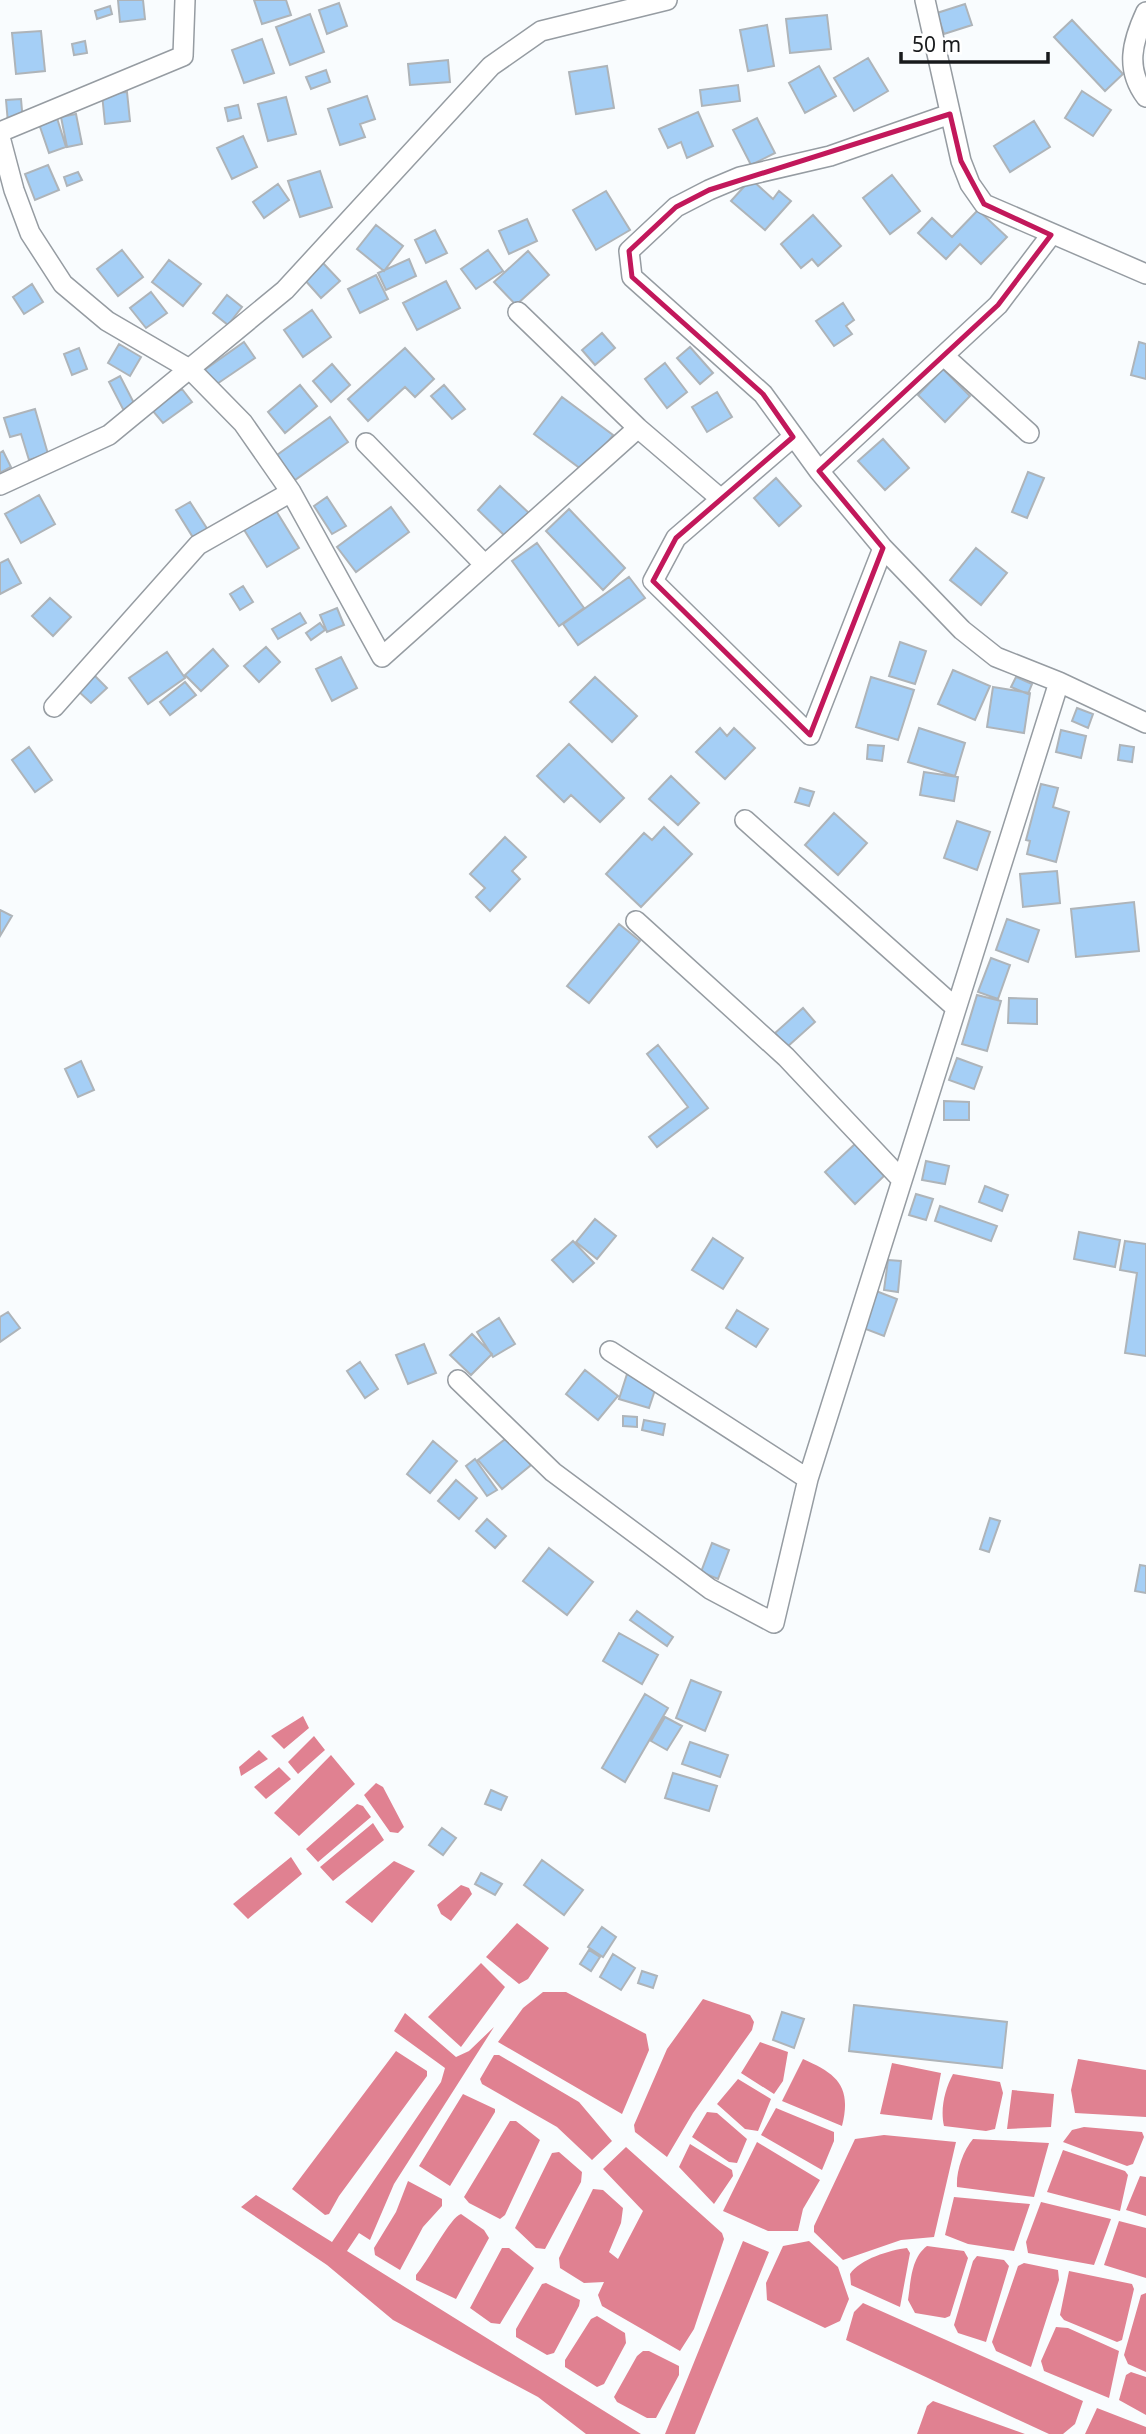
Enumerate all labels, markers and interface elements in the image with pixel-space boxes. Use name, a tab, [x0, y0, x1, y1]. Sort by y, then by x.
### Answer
scale bar	[901, 21, 1048, 65]
text: 50 m	[912, 30, 961, 58]

